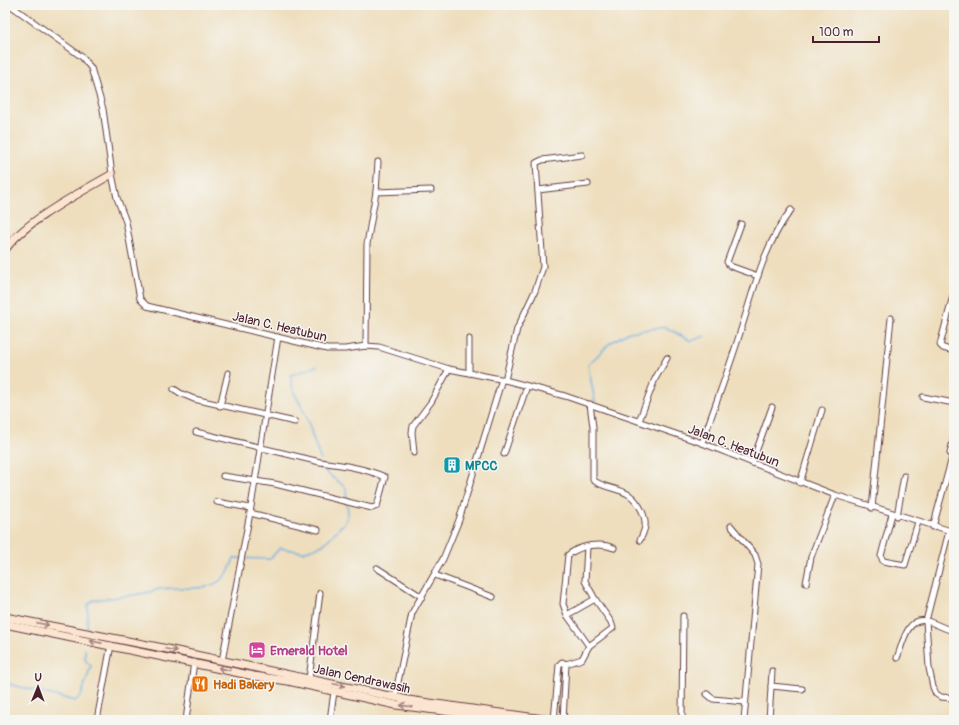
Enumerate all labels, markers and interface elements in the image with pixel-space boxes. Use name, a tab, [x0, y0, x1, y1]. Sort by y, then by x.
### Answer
scale bar	[813, 18, 879, 44]
text: 100 m	[819, 25, 854, 40]
street label: Jalan C. Heatubun	[231, 308, 329, 346]
street label: Jalan C. Heatubun	[686, 421, 782, 471]
building icon: MPCC	[442, 455, 462, 475]
place label: MPCC	[465, 458, 498, 474]
one-way arrow	[36, 621, 49, 629]
one-way arrow	[90, 638, 103, 646]
hotel icon: Emerald Hotel	[247, 640, 267, 660]
place label: Emerald Hotel	[270, 643, 348, 659]
one-way arrow	[164, 646, 177, 654]
street label: Jalan Cendrawasih	[312, 661, 412, 697]
one-way arrow	[217, 664, 230, 672]
north arrow	[18, 667, 58, 707]
text: U	[34, 671, 42, 684]
restaurant icon: Hadi Bakery	[190, 674, 210, 694]
place label: Hadi Bakery	[213, 677, 275, 693]
one-way arrow	[332, 682, 345, 690]
one-way arrow	[399, 703, 412, 710]

